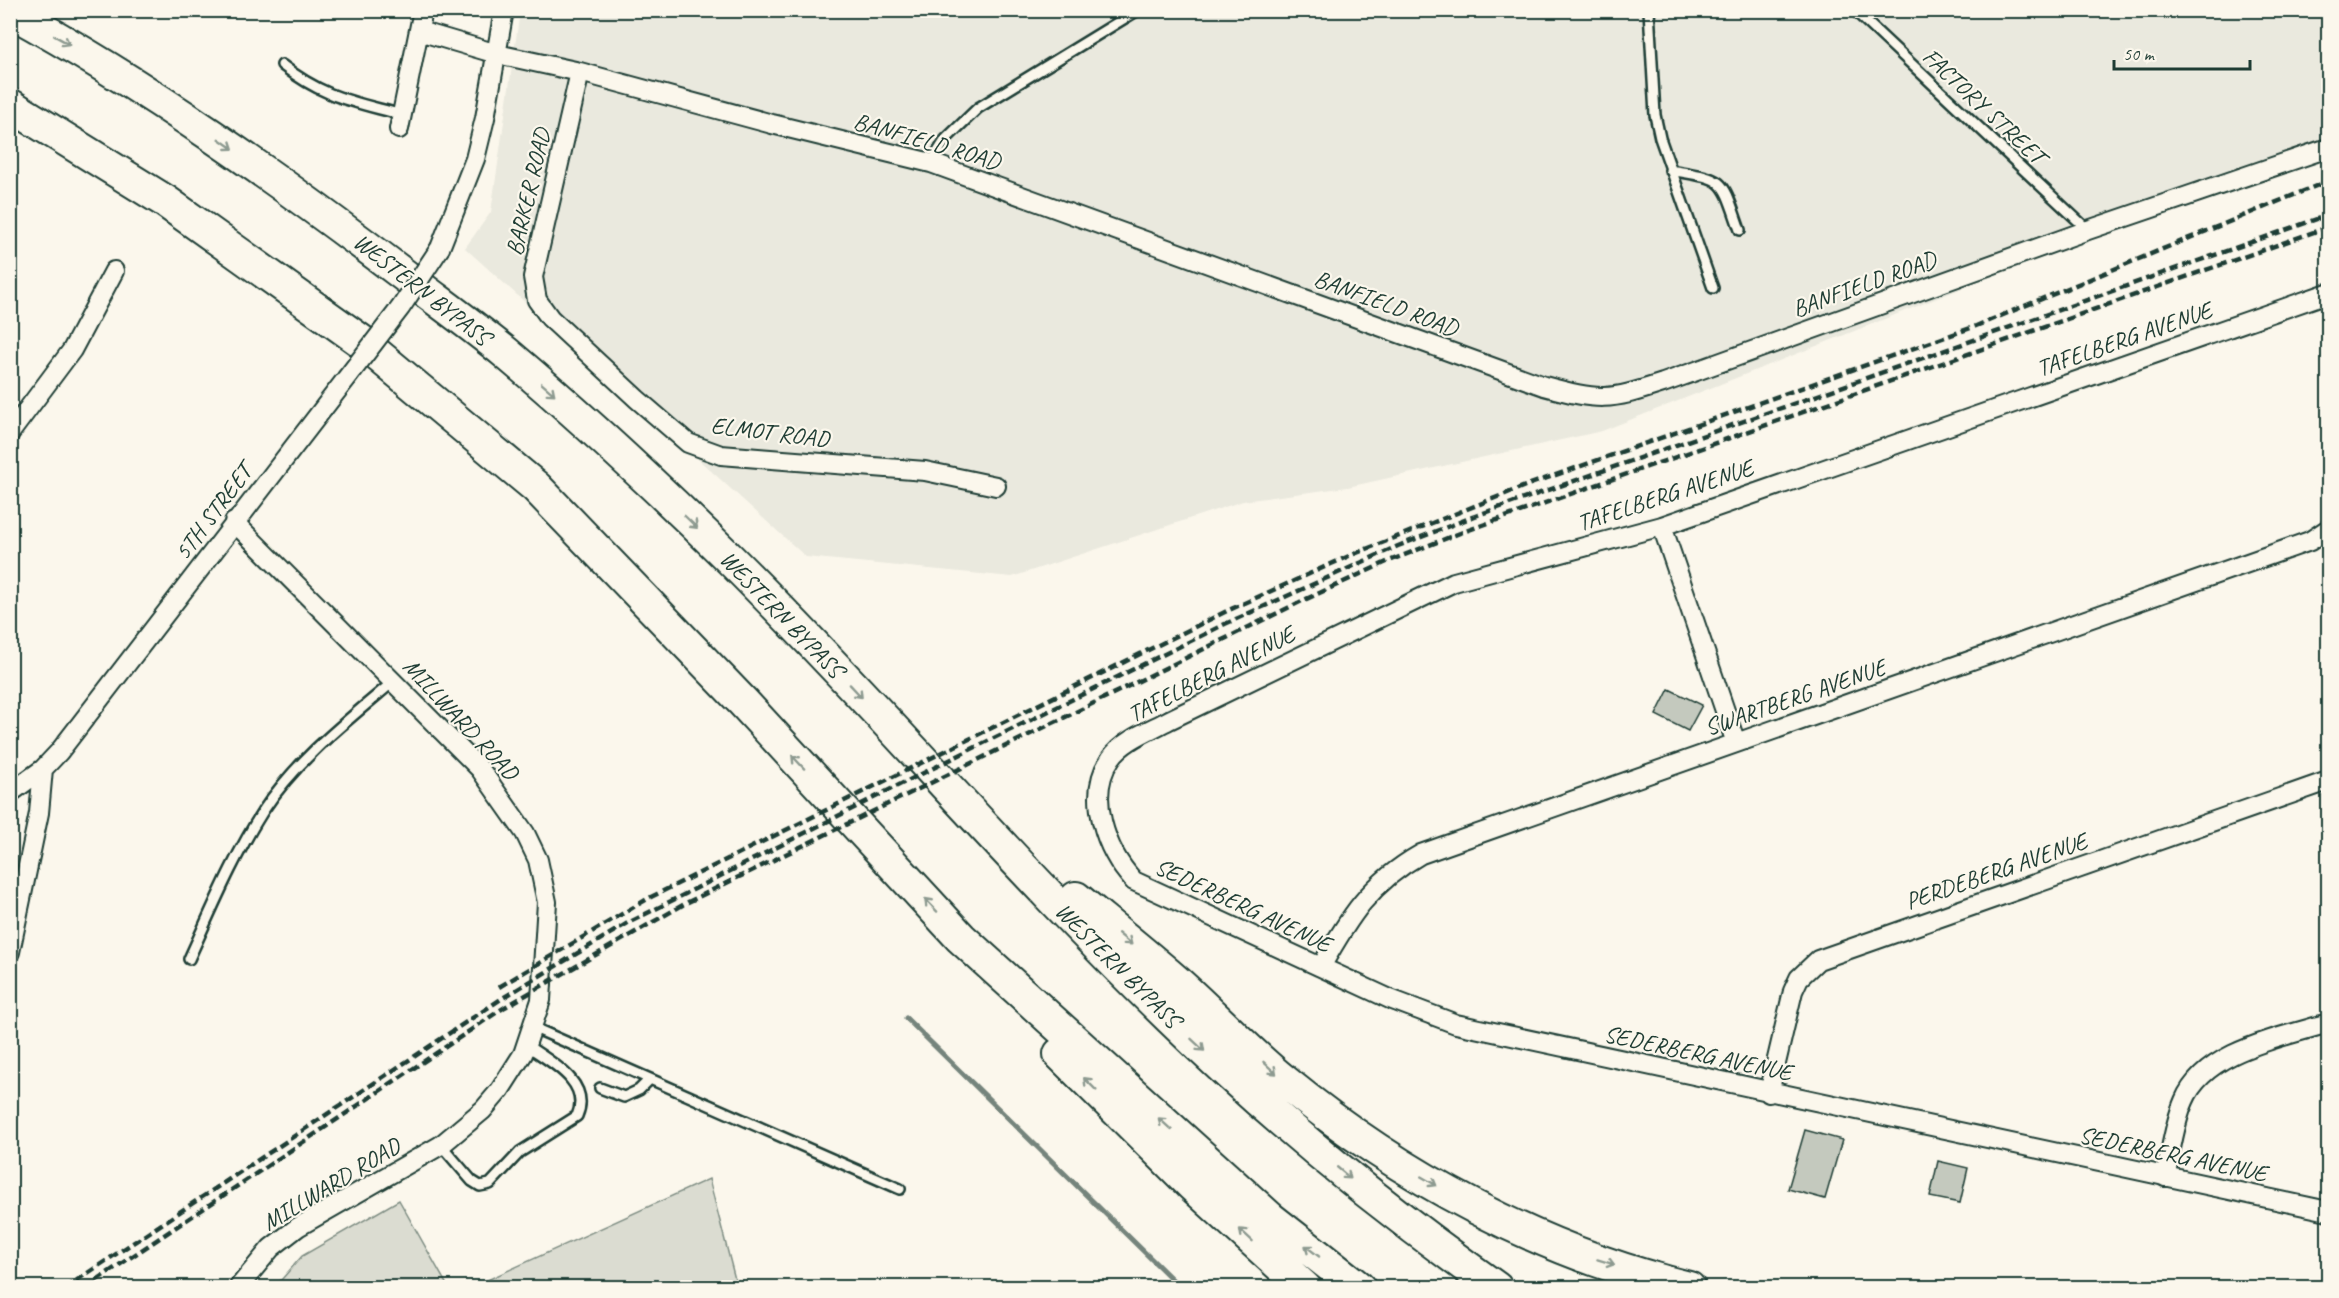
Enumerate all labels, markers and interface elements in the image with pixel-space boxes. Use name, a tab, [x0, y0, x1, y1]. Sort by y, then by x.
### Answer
scale bar	[2114, 33, 2250, 71]
one-way arrow	[52, 35, 70, 46]
street label: FACTORY STREET	[1916, 41, 2056, 175]
text: 50 m	[2123, 43, 2156, 65]
street label: BANFIELD ROAD	[850, 106, 1006, 177]
street label: BARKER ROAD	[499, 124, 558, 258]
one-way arrow	[217, 138, 234, 150]
street label: WESTERN BYPASS	[348, 226, 500, 354]
street label: BANFIELD ROAD	[1788, 243, 1942, 324]
street label: BANFIELD ROAD	[1310, 263, 1464, 344]
street label: TAFELBERG AVENUE	[2032, 294, 2219, 383]
one-way arrow	[540, 382, 555, 396]
street label: ELMOT ROAD	[709, 410, 833, 454]
street label: TAFELBERG AVENUE	[1573, 451, 1760, 538]
street label: 5TH STREET	[167, 453, 262, 566]
one-way arrow	[683, 514, 698, 529]
street label: WESTERN BYPASS	[714, 544, 853, 687]
street label: TAFELBERG AVENUE	[1122, 617, 1302, 729]
street label: SWARTBERG AVENUE	[1701, 651, 1892, 742]
street label: MILLWARD ROAD	[397, 652, 527, 788]
one-way arrow	[849, 683, 863, 698]
one-way arrow	[791, 754, 805, 769]
street label: PERDEBERG AVENUE	[1901, 825, 2094, 916]
street label: SEDERBERG AVENUE	[1150, 851, 1339, 960]
street label: WESTERN BYPASS	[1049, 896, 1190, 1037]
one-way arrow	[924, 898, 938, 913]
one-way arrow	[1117, 932, 1133, 945]
street label: SEDERBERG AVENUE	[1602, 1019, 1798, 1088]
one-way arrow	[1190, 1037, 1205, 1051]
one-way arrow	[1263, 1061, 1278, 1075]
one-way arrow	[1083, 1077, 1098, 1092]
one-way arrow	[1158, 1117, 1173, 1131]
street label: SEDERBERG AVENUE	[2077, 1120, 2273, 1189]
street label: MILLWARD ROAD	[256, 1130, 407, 1237]
one-way arrow	[1336, 1167, 1352, 1180]
one-way arrow	[1420, 1176, 1437, 1188]
one-way arrow	[1238, 1228, 1253, 1242]
one-way arrow	[1305, 1245, 1321, 1258]
one-way arrow	[1596, 1257, 1615, 1268]

